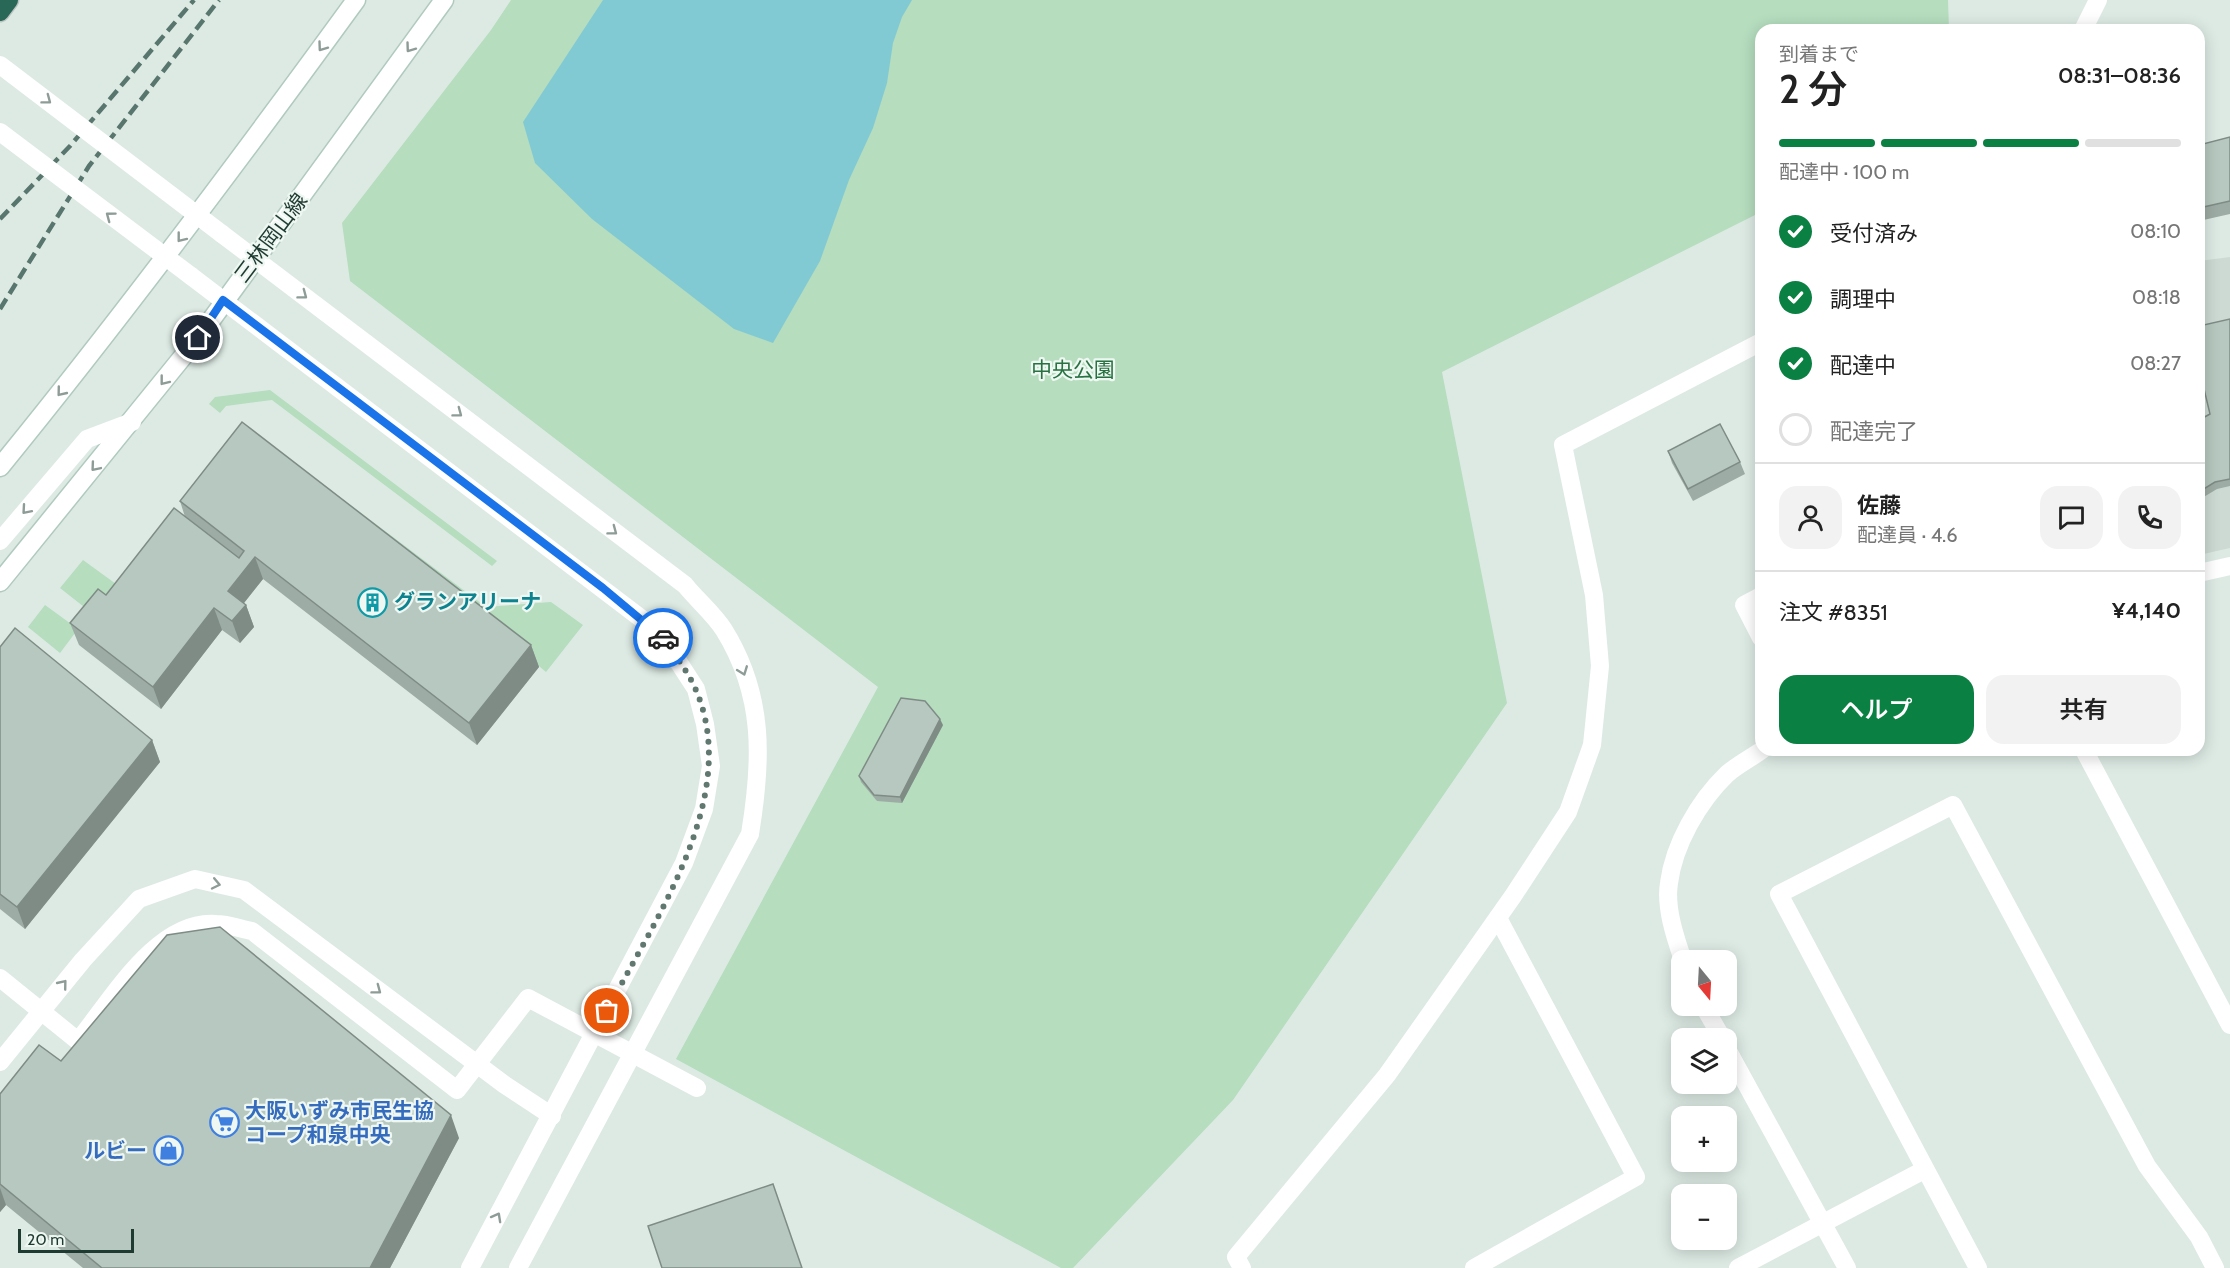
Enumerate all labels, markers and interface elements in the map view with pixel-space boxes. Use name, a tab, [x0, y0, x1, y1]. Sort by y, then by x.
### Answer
one-way arrow	[318, 41, 329, 52]
one-way arrow	[406, 41, 417, 52]
text: 到着まで	[1779, 42, 1859, 66]
text: 08:31–08:36	[2058, 62, 2181, 89]
text: 2 分	[1779, 65, 1847, 113]
one-way arrow	[40, 93, 51, 104]
text: 配達中 · 100 m	[1779, 160, 1909, 184]
street label: 三林岡山線	[229, 188, 312, 287]
one-way arrow	[106, 212, 117, 223]
icon: check	[1779, 215, 1812, 248]
text: 08:10	[2130, 219, 2181, 243]
text: 受付済み	[1830, 220, 1918, 247]
one-way arrow	[177, 231, 188, 242]
icon: check	[1779, 281, 1812, 314]
text: 08:18	[2132, 285, 2181, 309]
text: 調理中	[1830, 286, 1896, 313]
one-way arrow	[296, 288, 307, 299]
pin	[172, 312, 223, 363]
icon: home	[181, 321, 214, 354]
icon: check	[1779, 347, 1812, 380]
text: 08:27	[2130, 351, 2181, 375]
text: 配達中	[1830, 352, 1896, 379]
park label: 中央公園	[1031, 357, 1115, 382]
one-way arrow	[160, 374, 171, 385]
one-way arrow	[58, 385, 69, 396]
one-way arrow	[451, 406, 462, 417]
text: 配達完了	[1830, 418, 1918, 445]
one-way arrow	[91, 460, 102, 471]
button: person	[1779, 486, 1842, 549]
button: chat	[2040, 486, 2103, 549]
button: phone	[2118, 486, 2181, 549]
text: 佐藤	[1857, 492, 1901, 519]
one-way arrow	[22, 503, 33, 514]
text: 配達員 · 4.6	[1857, 523, 1958, 547]
one-way arrow	[607, 524, 618, 535]
building icon: グランアリーナ	[357, 586, 389, 618]
place label: グランアリーナ	[394, 589, 541, 614]
text: ¥4,140	[2112, 597, 2181, 624]
text: 注文 #8351	[1779, 599, 1888, 626]
courier	[633, 608, 693, 668]
icon: car	[647, 622, 680, 655]
one-way arrow	[736, 665, 748, 676]
button: ヘルプ	[1779, 675, 1974, 744]
button: 共有	[1986, 675, 2181, 744]
one-way arrow	[211, 877, 221, 890]
north arrow	[1671, 950, 1737, 1016]
map controls	[1671, 950, 1737, 1250]
one-way arrow	[56, 980, 67, 991]
one-way arrow	[371, 982, 382, 993]
pin	[581, 985, 632, 1036]
icon: bag	[590, 994, 623, 1027]
button: layers	[1671, 1028, 1737, 1094]
place label: 大阪いずみ市民生協 コープ和泉中央	[245, 1098, 434, 1147]
button: +	[1671, 1106, 1737, 1172]
supermarket icon: 大阪いずみ市民生協 コープ和泉中央	[208, 1107, 240, 1139]
shop icon: ルビー	[152, 1135, 184, 1167]
place label: ルビー	[84, 1138, 147, 1163]
button: −	[1671, 1184, 1737, 1250]
one-way arrow	[490, 1212, 501, 1223]
scale bar	[18, 1226, 134, 1254]
text: 20 m	[27, 1230, 64, 1249]

